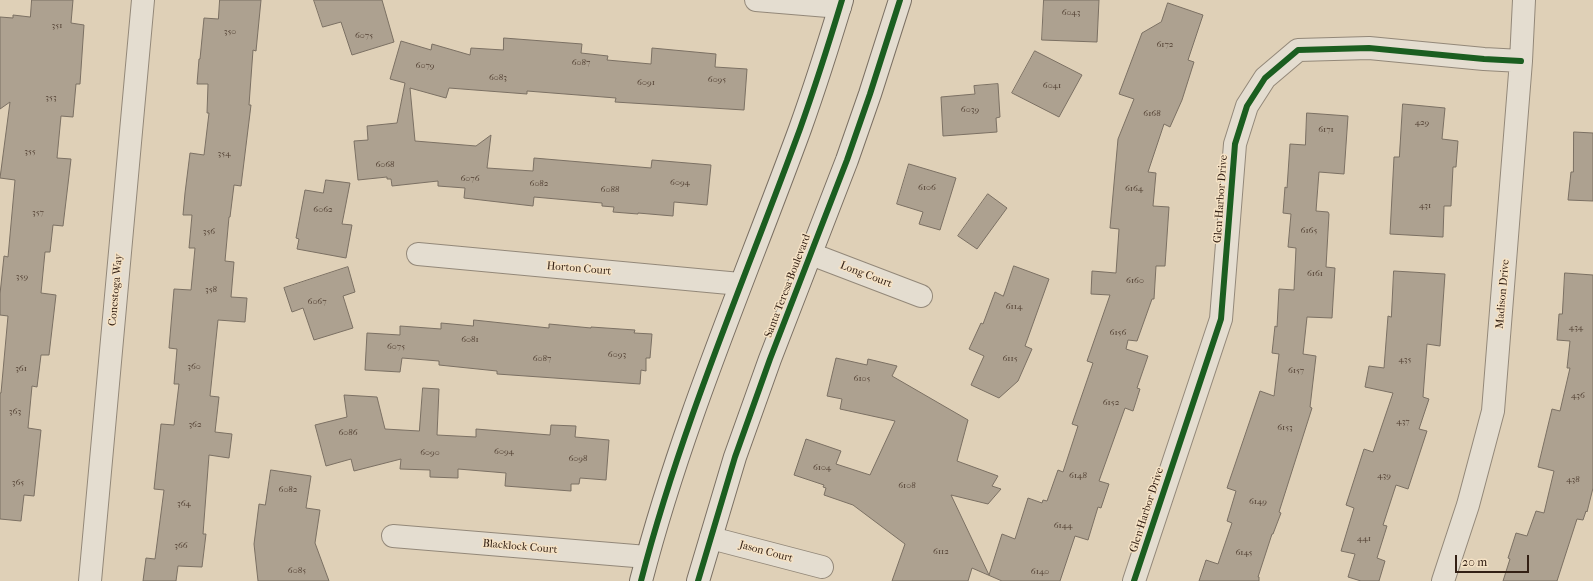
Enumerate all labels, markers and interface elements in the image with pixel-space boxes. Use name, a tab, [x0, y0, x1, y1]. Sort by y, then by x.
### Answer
house number: 6043	[1062, 8, 1080, 18]
house number: 351	[52, 21, 62, 31]
house number: 350	[224, 27, 236, 37]
house number: 6075	[355, 31, 373, 41]
house number: 6172	[1157, 40, 1173, 50]
house number: 6087	[572, 58, 590, 68]
house number: 6079	[416, 61, 434, 71]
house number: 6083	[489, 73, 507, 83]
house number: 6095	[708, 75, 726, 85]
house number: 6091	[637, 78, 655, 88]
house number: 6041	[1043, 81, 1061, 91]
house number: 353	[45, 93, 57, 103]
house number: 6039	[961, 105, 979, 115]
house number: 6168	[1143, 109, 1161, 119]
house number: 429	[1415, 118, 1429, 128]
house number: 6171	[1318, 125, 1334, 135]
house number: 355	[24, 147, 36, 157]
house number: 354	[218, 149, 230, 159]
street label: Glen Harbor Drive	[1211, 154, 1231, 244]
house number: 6068	[375, 160, 395, 170]
house number: 6076	[460, 174, 480, 184]
house number: 6094	[670, 178, 690, 188]
house number: 6082	[530, 179, 548, 189]
house number: 6106	[918, 183, 936, 193]
house number: 6164	[1125, 184, 1143, 194]
house number: 6088	[601, 185, 619, 195]
house number: 431	[1419, 201, 1431, 211]
house number: 6062	[313, 205, 333, 215]
house number: 357	[32, 208, 44, 218]
house number: 6165	[1301, 226, 1317, 236]
house number: 356	[203, 227, 215, 237]
street label: Santa Teresa Boulevard	[762, 232, 814, 340]
street label: Conestoga Way	[106, 253, 126, 327]
street label: Long Court	[838, 259, 894, 291]
street label: Madison Drive	[1493, 259, 1513, 329]
street label: Horton Court	[546, 260, 612, 278]
house number: 6161	[1307, 269, 1323, 279]
house number: 359	[16, 272, 28, 282]
house number: 6160	[1126, 276, 1144, 286]
house number: 358	[205, 285, 217, 295]
house number: 6067	[308, 297, 326, 307]
house number: 6114	[1006, 302, 1022, 312]
house number: 434	[1569, 323, 1583, 333]
house number: 6156	[1110, 328, 1126, 338]
house number: 6081	[461, 335, 479, 345]
house number: 6075	[387, 342, 405, 352]
house number: 6093	[608, 350, 626, 360]
house number: 6087	[533, 354, 551, 364]
house number: 6115	[1002, 354, 1018, 364]
house number: 435	[1399, 355, 1411, 365]
house number: 360	[187, 362, 201, 372]
house number: 361	[15, 364, 27, 374]
house number: 6157	[1288, 366, 1304, 376]
house number: 6105	[854, 374, 870, 384]
house number: 436	[1571, 391, 1585, 401]
house number: 6152	[1103, 398, 1119, 408]
house number: 363	[9, 407, 21, 417]
house number: 437	[1396, 417, 1410, 427]
house number: 362	[188, 420, 202, 430]
house number: 6153	[1277, 423, 1293, 433]
house number: 6086	[338, 428, 358, 438]
house number: 6094	[494, 447, 514, 457]
house number: 6090	[420, 448, 440, 458]
house number: 6098	[568, 454, 588, 464]
house number: 6104	[813, 463, 831, 473]
street label: Glen Harbor Drive	[1127, 466, 1167, 554]
house number: 6148	[1069, 471, 1087, 481]
house number: 439	[1377, 471, 1391, 481]
house number: 438	[1566, 475, 1580, 485]
house number: 365	[12, 478, 24, 488]
house number: 6108	[898, 481, 916, 491]
house number: 6082	[279, 485, 297, 495]
house number: 6149	[1249, 497, 1267, 507]
house number: 364	[177, 499, 191, 509]
house number: 6144	[1054, 521, 1072, 531]
house number: 441	[1357, 534, 1371, 544]
street label: Blacklock Court	[482, 537, 558, 557]
street label: Jason Court	[738, 538, 794, 566]
house number: 366	[174, 541, 188, 551]
house number: 6112	[933, 547, 949, 557]
scale bar	[1457, 547, 1531, 573]
house number: 6145	[1235, 548, 1253, 558]
text: 20 m	[1462, 555, 1487, 569]
house number: 6085	[288, 566, 306, 576]
house number: 6140	[1031, 567, 1049, 577]

